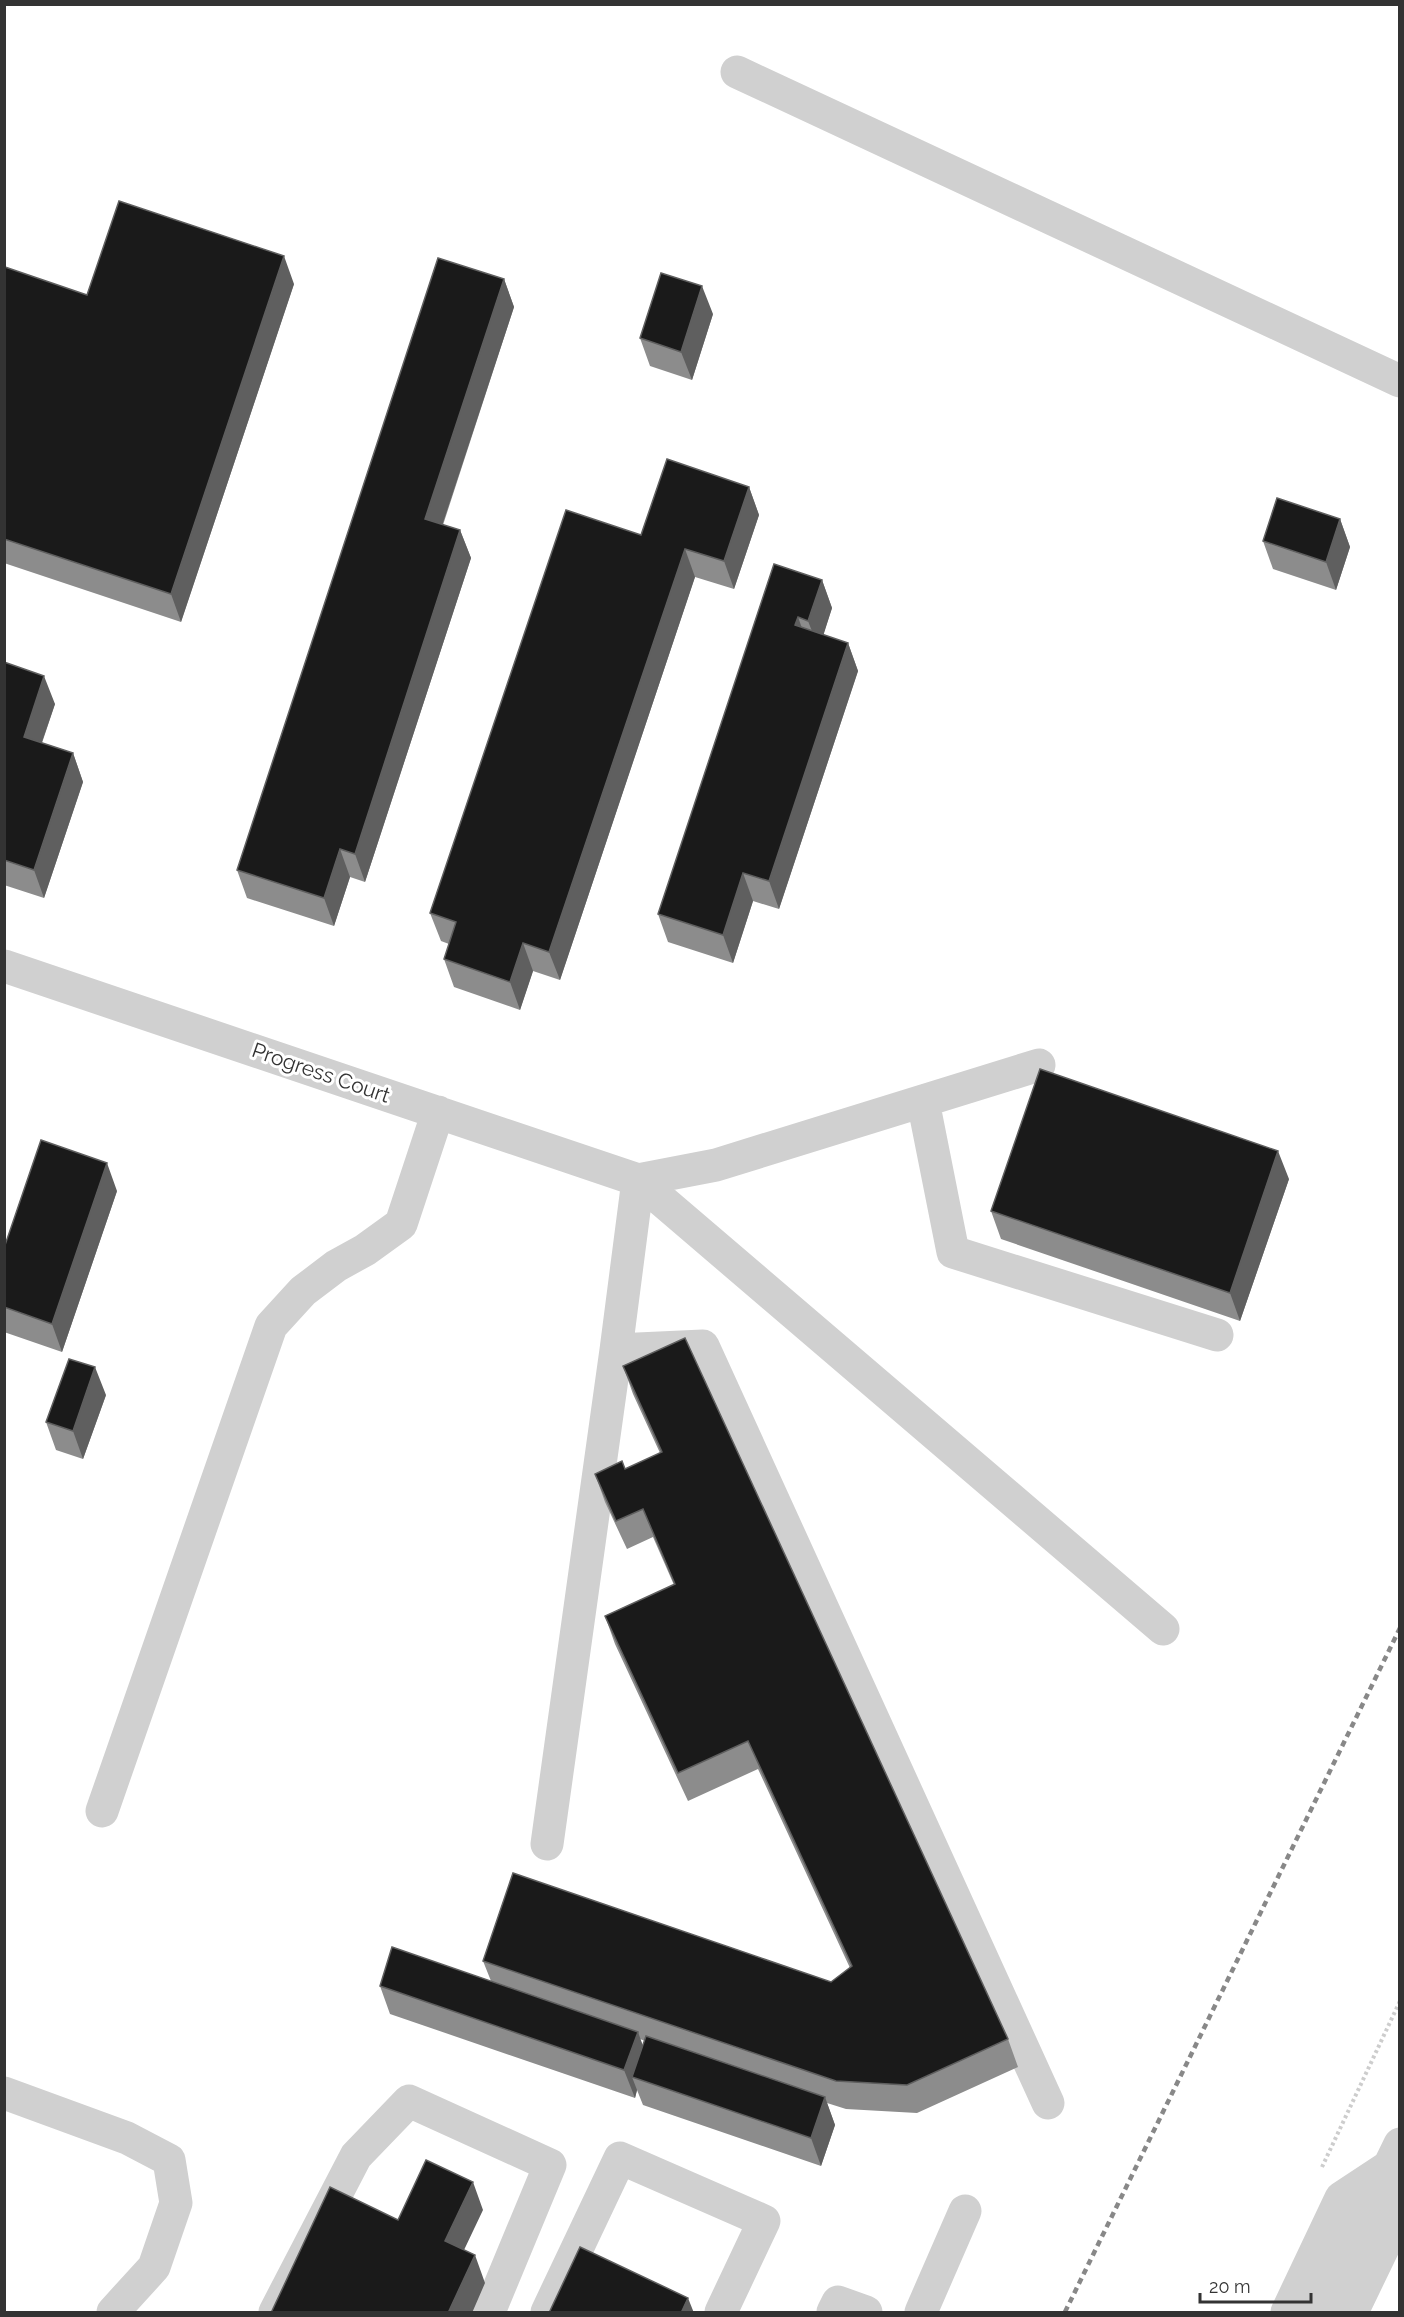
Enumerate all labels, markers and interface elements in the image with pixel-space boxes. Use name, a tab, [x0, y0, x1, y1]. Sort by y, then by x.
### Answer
street label: Progress Court	[249, 1037, 393, 1108]
scale bar	[1200, 2266, 1311, 2304]
text: 20 m	[1209, 2276, 1251, 2297]

